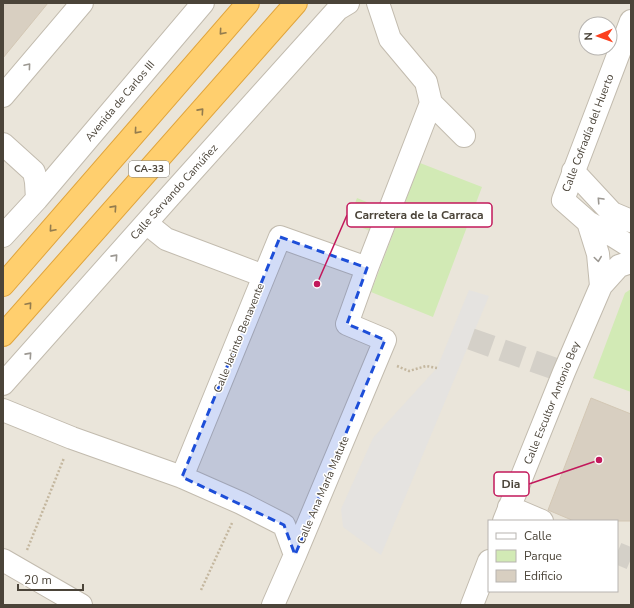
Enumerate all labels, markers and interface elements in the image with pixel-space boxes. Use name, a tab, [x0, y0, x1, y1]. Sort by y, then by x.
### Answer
north arrow	[578, 16, 618, 56]
one-way arrow	[220, 28, 227, 35]
text: N	[581, 32, 596, 41]
street label: Avenida de Carlos III	[82, 57, 158, 145]
one-way arrow	[24, 64, 31, 71]
street label: Calle Cofradía del Huerto	[559, 72, 617, 194]
one-way arrow	[196, 108, 203, 115]
one-way arrow	[134, 126, 141, 133]
street label: Calle Servando Camúñez	[127, 141, 221, 243]
road number: CA-33	[129, 161, 169, 177]
one-way arrow	[597, 197, 604, 205]
callout: Carretera de la Carraca	[347, 203, 492, 227]
one-way arrow	[110, 205, 117, 213]
text: Carretera de la Carraca	[355, 207, 483, 223]
one-way arrow	[49, 224, 56, 232]
one-way arrow	[110, 254, 118, 262]
one-way arrow	[593, 256, 602, 262]
street label: Calle Jacinto Benavente	[210, 281, 268, 395]
one-way arrow	[24, 303, 31, 310]
street label: Calle Escultor Antonio Bey	[520, 339, 584, 467]
one-way arrow	[24, 352, 31, 359]
street label: Calle Ana María Matute	[293, 433, 353, 547]
callout: Dia	[494, 472, 529, 496]
text: Dia	[502, 476, 520, 492]
legend	[488, 520, 618, 592]
text: Calle	[524, 528, 552, 544]
text: Parque	[524, 548, 562, 564]
scale bar	[18, 566, 83, 592]
text: Edificio	[524, 568, 563, 584]
text: 20 m	[24, 572, 52, 588]

